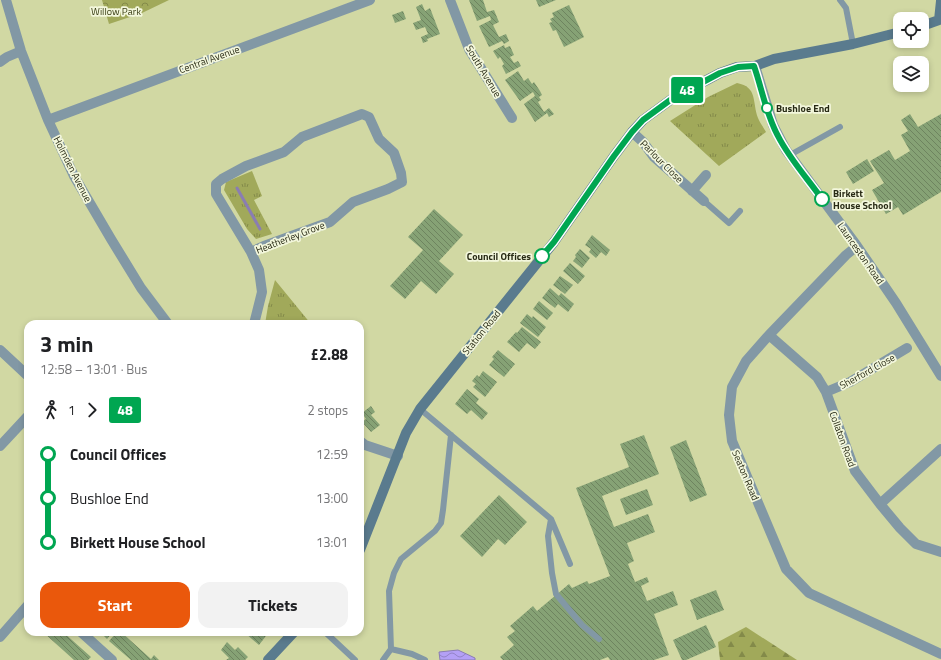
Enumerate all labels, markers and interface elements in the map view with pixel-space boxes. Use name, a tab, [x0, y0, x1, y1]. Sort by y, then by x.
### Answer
park label: Willow Park	[91, 4, 141, 19]
map controls	[893, 12, 929, 92]
button: locate	[893, 12, 929, 48]
street label: Central Avenue	[177, 42, 242, 77]
street label: South Avenue	[462, 42, 505, 100]
button: layers	[893, 56, 929, 92]
line badge: 48	[669, 77, 705, 103]
text: 48	[679, 79, 695, 100]
place label: Bushloe End	[776, 101, 830, 116]
marker: Bushloe End	[761, 102, 773, 114]
street label: Holmden Avenue	[50, 134, 96, 205]
street label: Parlour Close	[637, 136, 687, 186]
place label: Birkett House School	[833, 186, 892, 213]
marker: Birkett House School	[814, 191, 830, 207]
street label: Heatherley Grove	[253, 217, 327, 258]
street label: Launceston Road	[834, 219, 888, 287]
marker: Council Offices	[534, 248, 550, 264]
place label: Council Offices	[467, 249, 531, 264]
street label: Station Road	[459, 307, 504, 358]
text: 3 min	[40, 327, 93, 361]
text: £2.88	[311, 343, 348, 366]
street label: Sherford Close	[837, 350, 898, 393]
text: 12:58 – 13:01 · Bus	[40, 359, 147, 379]
icon: walk	[40, 399, 62, 421]
icon: forward	[81, 399, 103, 421]
text: 48	[117, 399, 133, 420]
text: 1	[68, 400, 75, 420]
text: 2 stops	[307, 400, 348, 420]
street label: Collaton Road	[826, 409, 860, 469]
text: Council Offices	[70, 443, 166, 466]
text: 12:59	[316, 444, 348, 464]
street label: Seaton Road	[728, 448, 763, 503]
text: Bushloe End	[70, 487, 149, 510]
text: 13:00	[316, 488, 348, 508]
text: Birkett House School	[70, 531, 206, 554]
text: 13:01	[316, 532, 348, 552]
button: Start	[40, 582, 190, 628]
button: Tickets	[198, 582, 348, 628]

